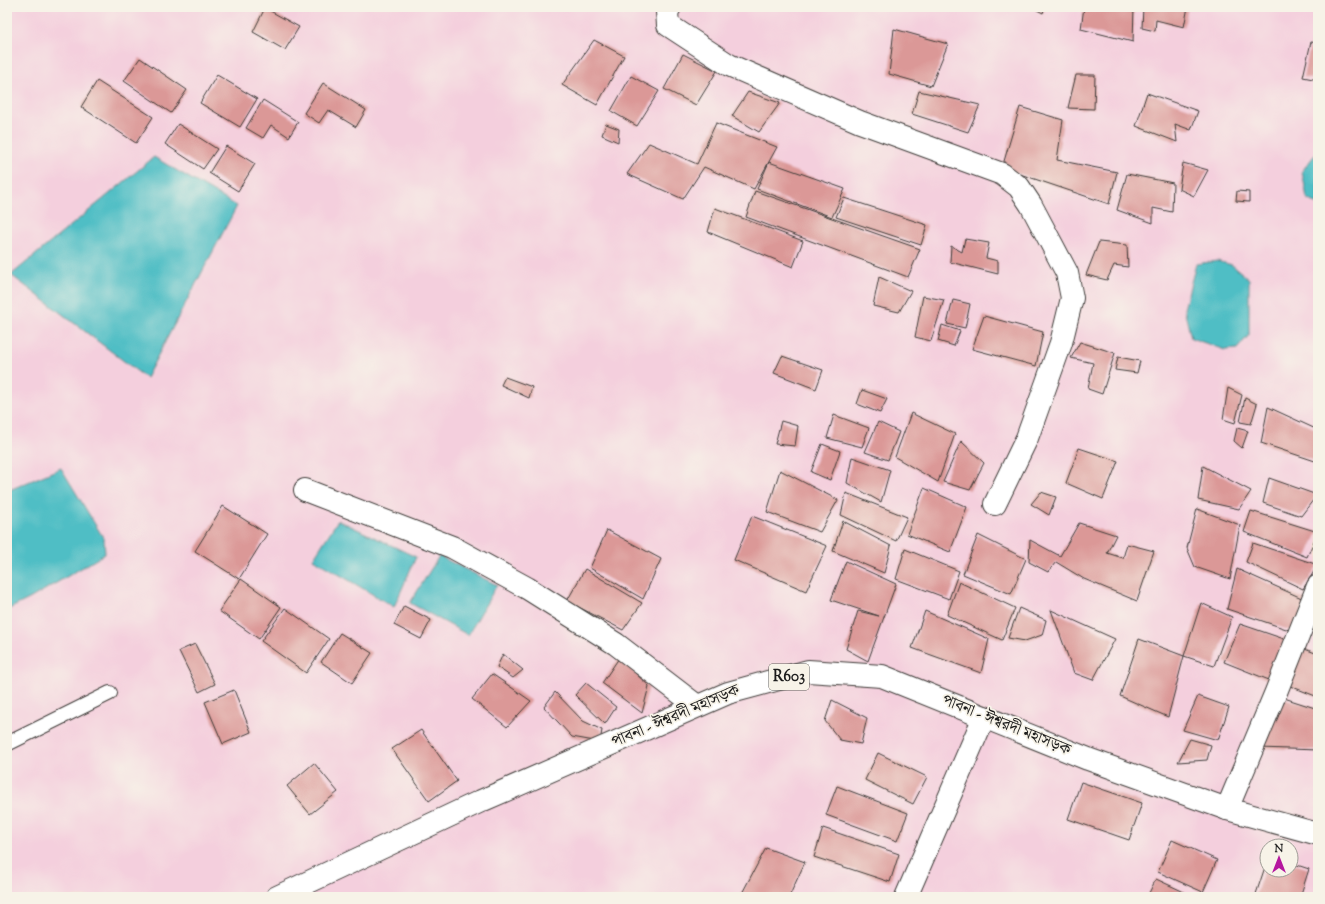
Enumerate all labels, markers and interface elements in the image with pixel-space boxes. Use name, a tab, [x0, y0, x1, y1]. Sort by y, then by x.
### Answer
road number: R603	[769, 664, 809, 690]
street label: পাবনা - ঈশ্বরদী মহাসড়ক	[608, 679, 744, 754]
street label: পাবনা - ঈশ্বরদী মহাসড়ক	[938, 690, 1075, 763]
north arrow	[1259, 838, 1299, 878]
text: N	[1274, 841, 1284, 857]

